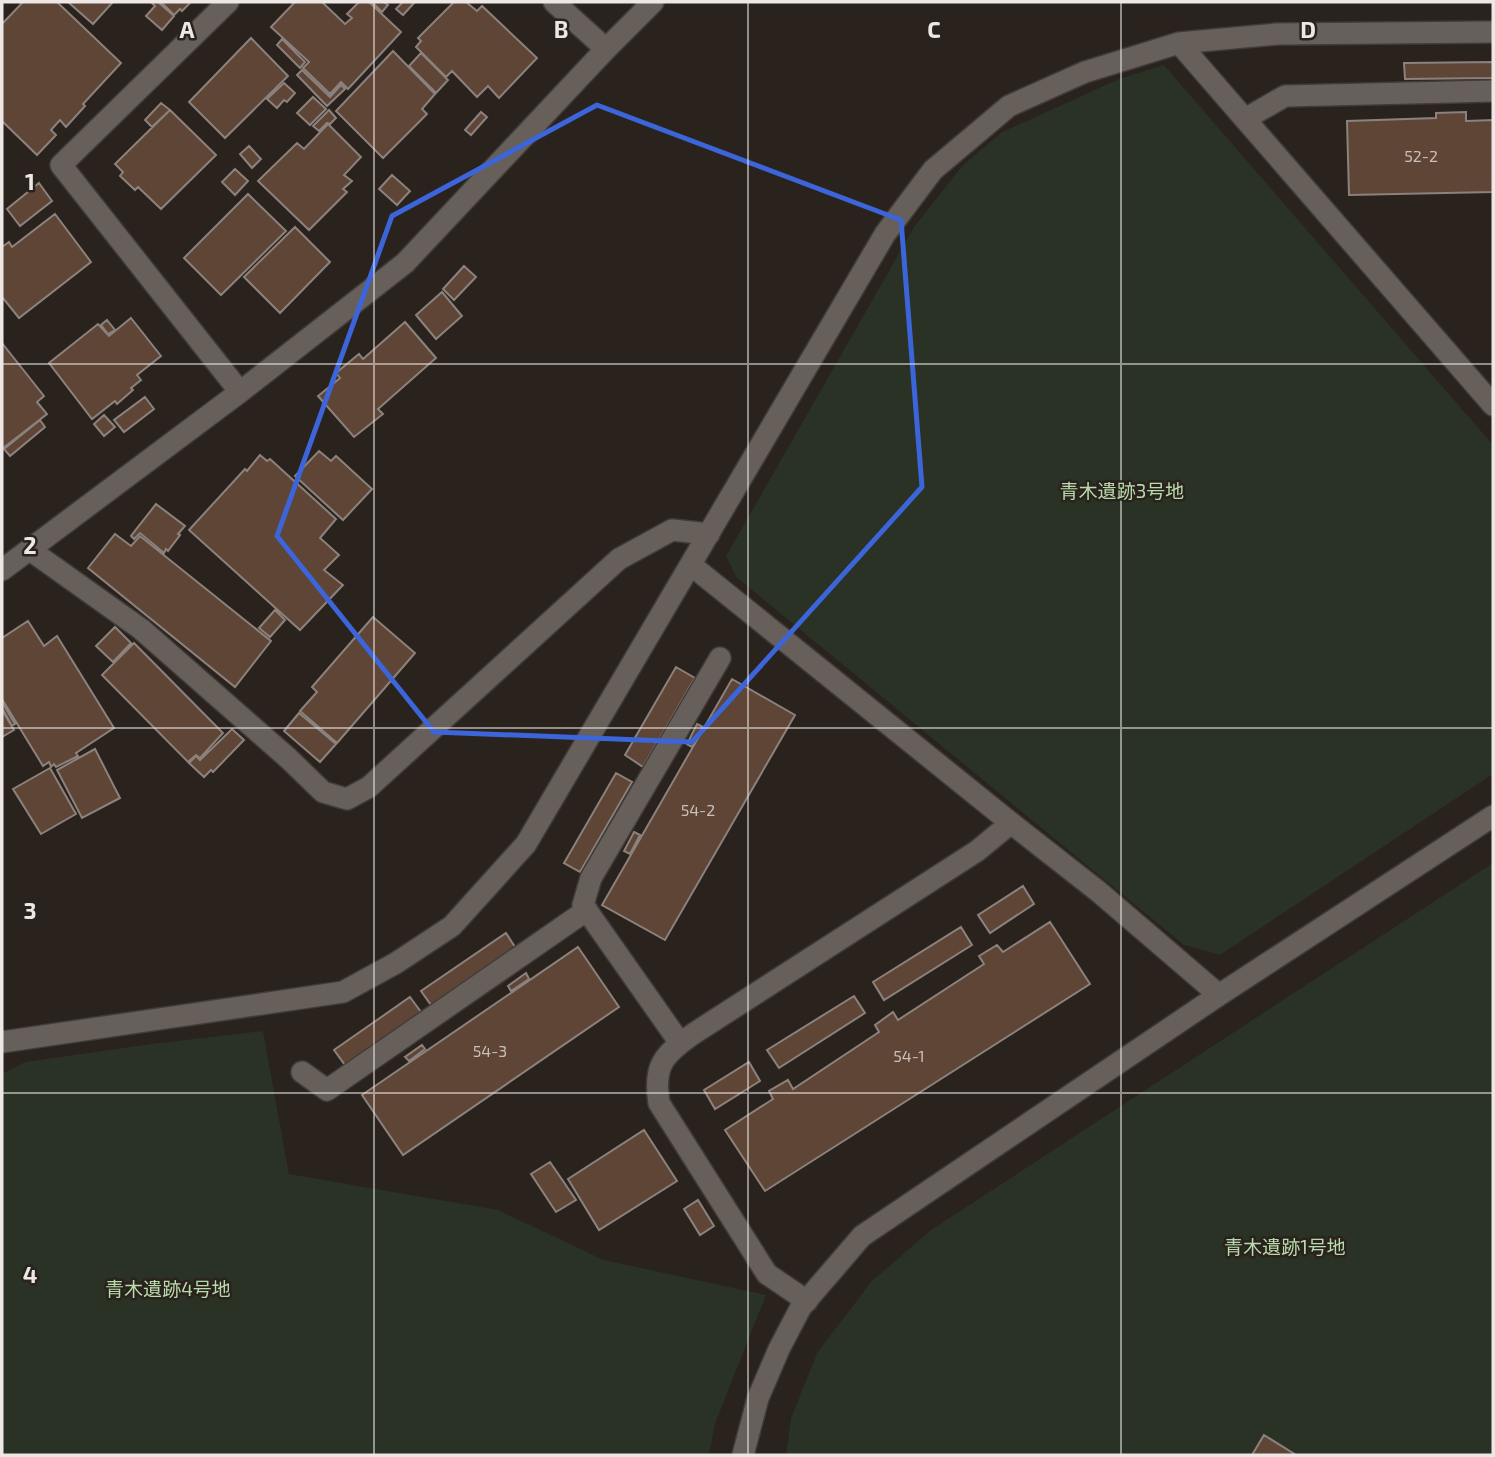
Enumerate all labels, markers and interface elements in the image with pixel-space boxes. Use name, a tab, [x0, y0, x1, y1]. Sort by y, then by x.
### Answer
text: A	[179, 15, 195, 43]
text: B	[554, 15, 568, 43]
text: C	[927, 15, 941, 43]
text: D	[1300, 15, 1316, 43]
house number: 52-2	[1404, 146, 1438, 165]
text: 1	[25, 167, 35, 195]
park label: 青木遺跡3号地	[1060, 479, 1184, 502]
text: 2	[23, 531, 37, 559]
house number: 54-2	[681, 800, 715, 819]
text: 3	[23, 896, 37, 924]
house number: 54-3	[473, 1041, 507, 1060]
house number: 54-1	[893, 1046, 925, 1065]
park label: 青木遺跡1号地	[1224, 1235, 1346, 1258]
text: 4	[23, 1260, 37, 1288]
park label: 青木遺跡4号地	[105, 1277, 231, 1300]

